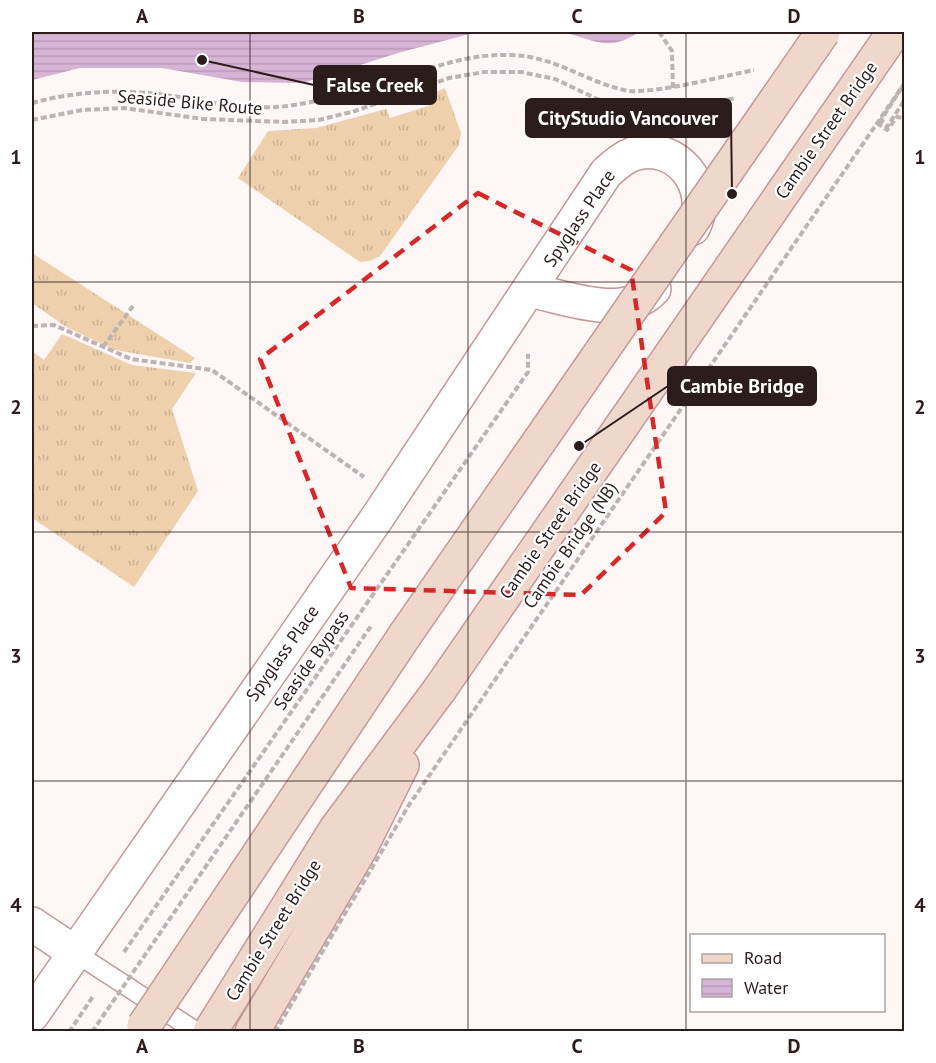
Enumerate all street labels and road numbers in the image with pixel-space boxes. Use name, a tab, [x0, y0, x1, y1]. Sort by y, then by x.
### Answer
street label: Cambie Street Bridge	[770, 57, 882, 203]
street label: Seaside Bike Route	[116, 84, 264, 120]
street label: Spyglass Place	[538, 165, 620, 271]
street label: Cambie Street Bridge	[494, 457, 606, 603]
street label: Cambie Bridge (NB)	[518, 477, 622, 613]
street label: Spyglass Place	[240, 600, 324, 706]
street label: Seaside Bypass	[268, 606, 354, 714]
street label: Cambie Street Bridge	[220, 855, 326, 1005]

